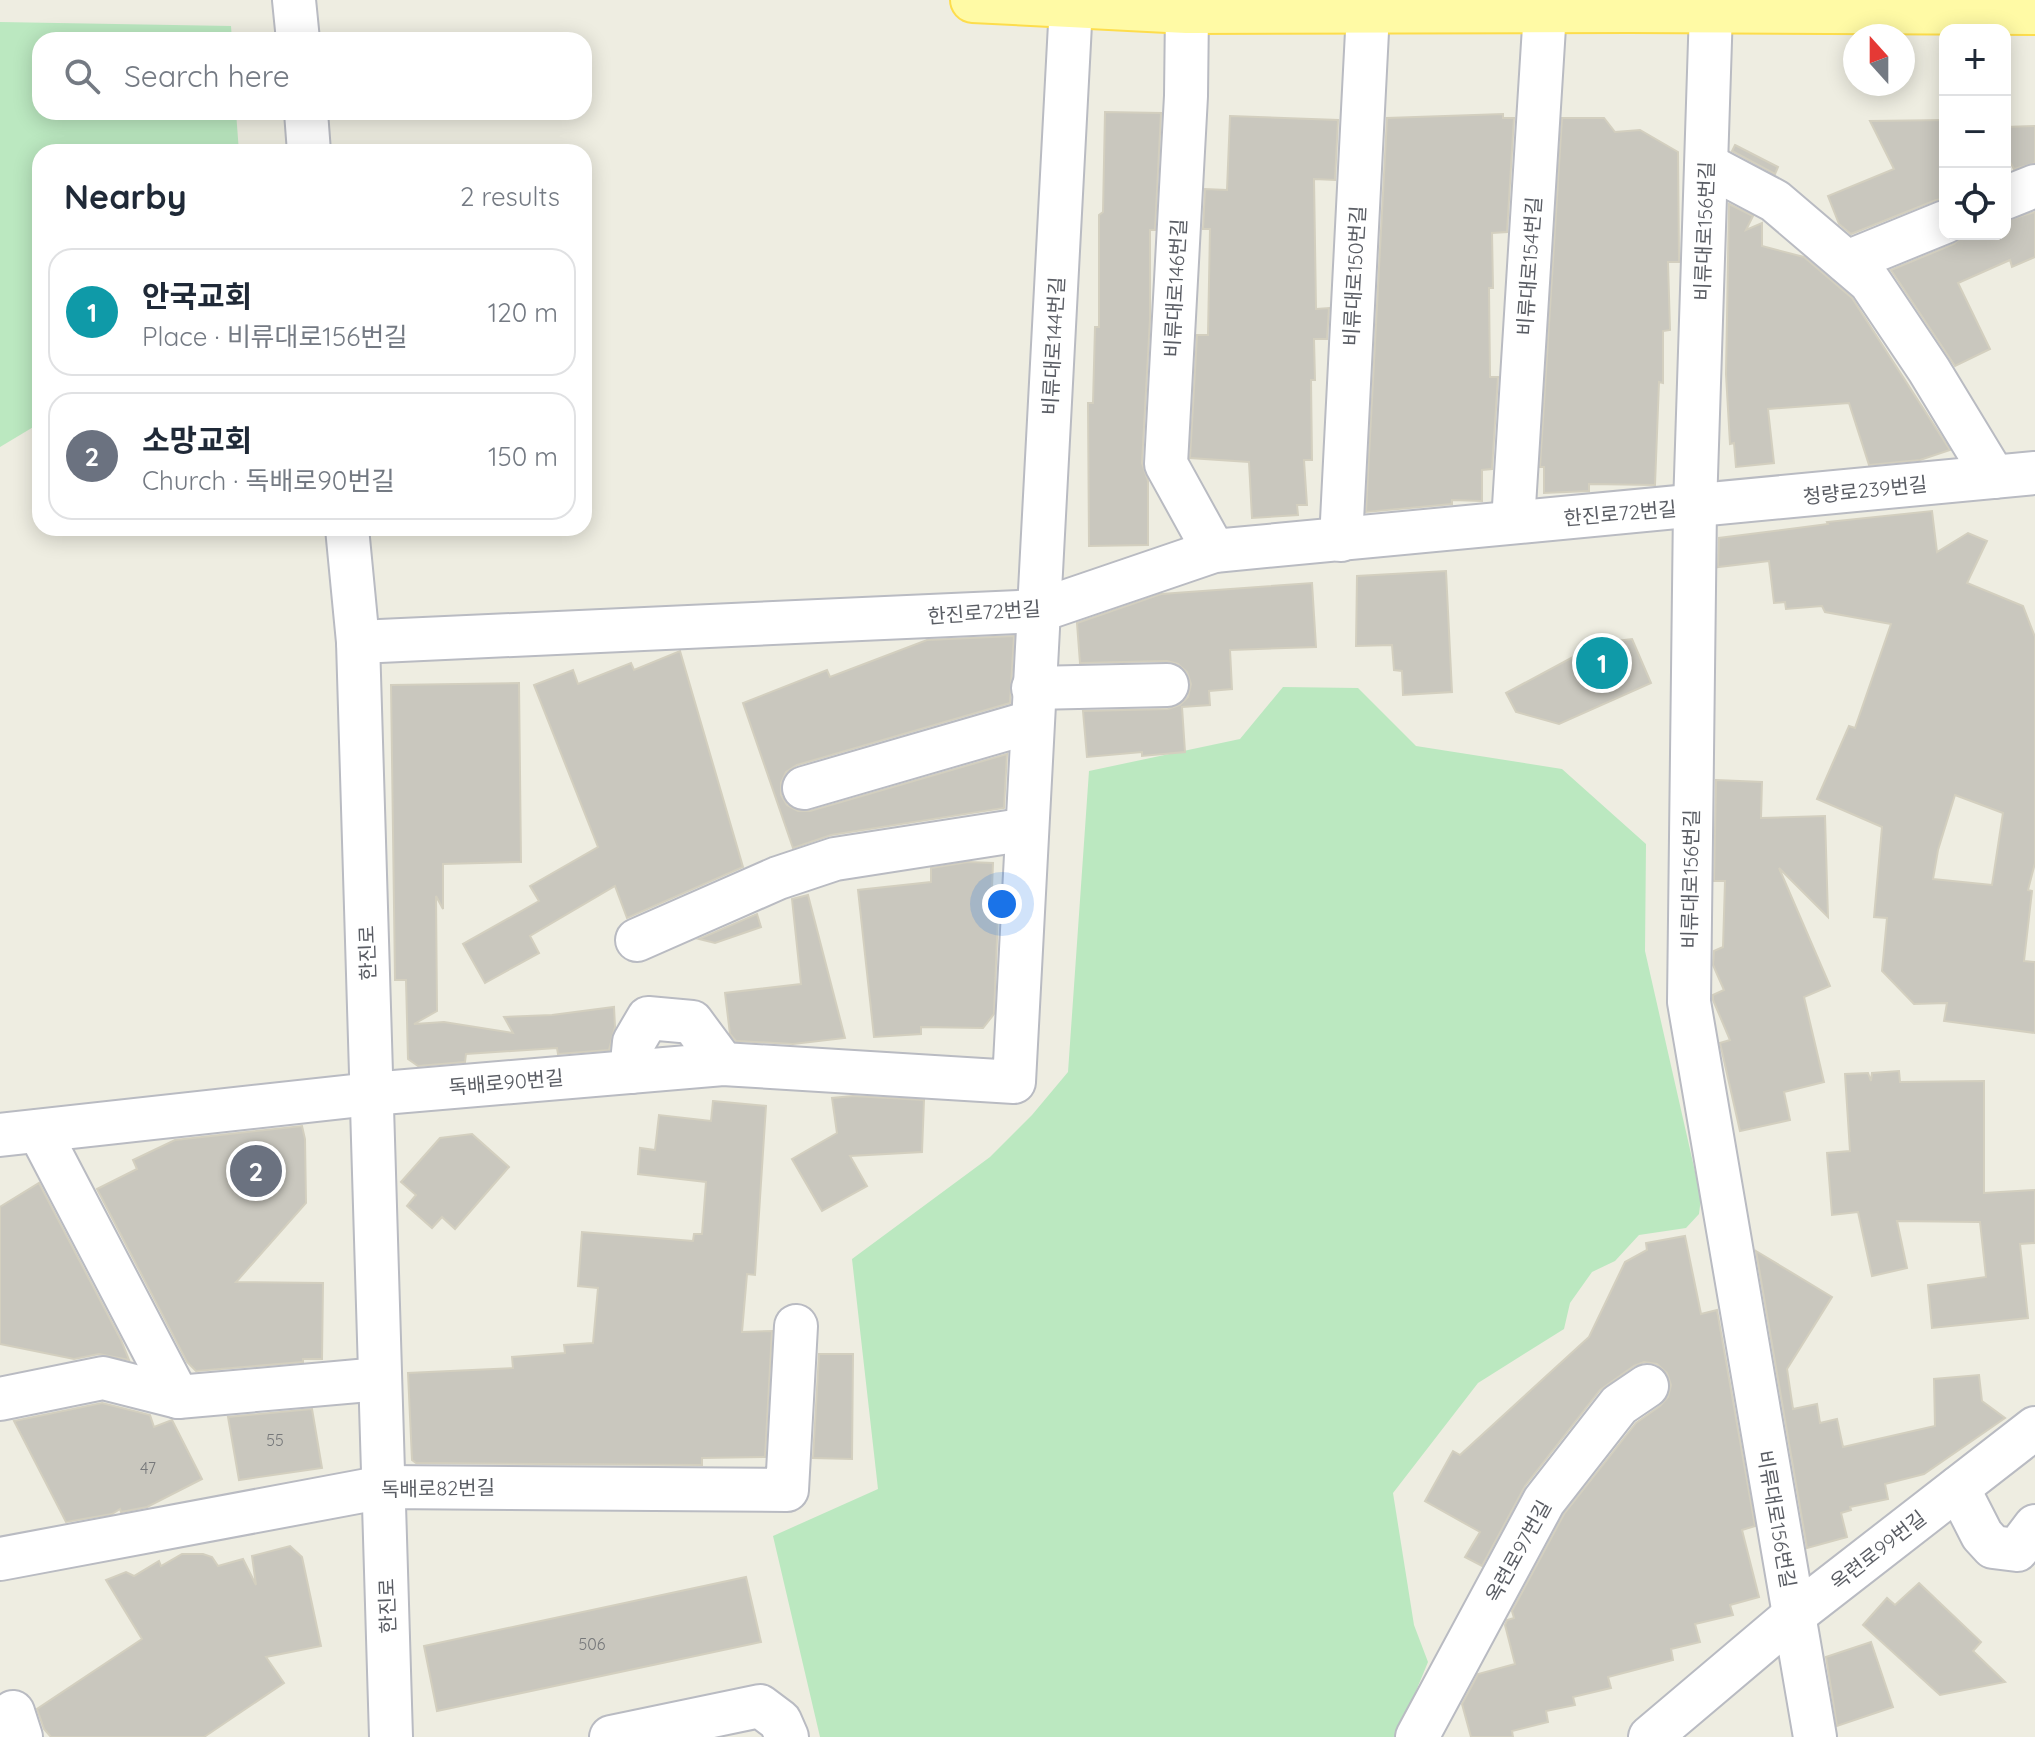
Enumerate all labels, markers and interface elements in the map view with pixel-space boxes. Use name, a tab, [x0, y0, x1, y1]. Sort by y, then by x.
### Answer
north arrow	[1843, 24, 1915, 96]
map controls	[1939, 24, 2011, 240]
button: +	[1939, 24, 2011, 96]
search box	[32, 32, 592, 120]
icon: search	[60, 54, 104, 98]
text: Search here	[124, 57, 290, 95]
button: −	[1939, 96, 2011, 168]
street label: 비류대로156번길	[1689, 161, 1719, 301]
button: locate	[1939, 168, 2011, 240]
text: Nearby	[64, 175, 187, 218]
text: 2 results	[460, 180, 560, 213]
street label: 비류대로154번길	[1512, 196, 1546, 336]
street label: 비류대로150번길	[1338, 205, 1370, 347]
street label: 비류대로146번길	[1159, 218, 1191, 358]
street label: 비류대로144번길	[1037, 276, 1069, 416]
text: 안국교회	[142, 277, 252, 315]
text: 1	[87, 296, 97, 329]
text: 120 m	[488, 296, 558, 329]
text: Place · 비류대로156번길	[142, 320, 408, 353]
text: 소망교회	[142, 421, 252, 459]
text: 2	[85, 440, 99, 473]
text: 150 m	[488, 440, 558, 473]
text: Church · 독배로90번길	[142, 464, 395, 497]
street label: 청량로239번길	[1802, 471, 1928, 509]
street label: 한진로72번길	[1562, 496, 1678, 530]
street label: 한진로72번길	[927, 596, 1041, 628]
pin: 1	[1576, 633, 1628, 693]
street label: 비류대로156번길	[1676, 809, 1704, 949]
your location	[982, 884, 1022, 924]
street label: 한진로	[354, 925, 380, 981]
street label: 독배로90번길	[448, 1065, 564, 1099]
pin: 2	[230, 1141, 282, 1201]
house number: 55	[266, 1430, 284, 1450]
street label: 비류대로156번길	[1753, 1448, 1801, 1590]
house number: 47	[140, 1458, 156, 1478]
street label: 독배로82번길	[381, 1475, 495, 1501]
street label: 옥련로97번길	[1480, 1496, 1556, 1606]
street label: 옥련로99번길	[1825, 1505, 1931, 1595]
street label: 한진로	[374, 1578, 400, 1634]
house number: 506	[579, 1634, 606, 1654]

